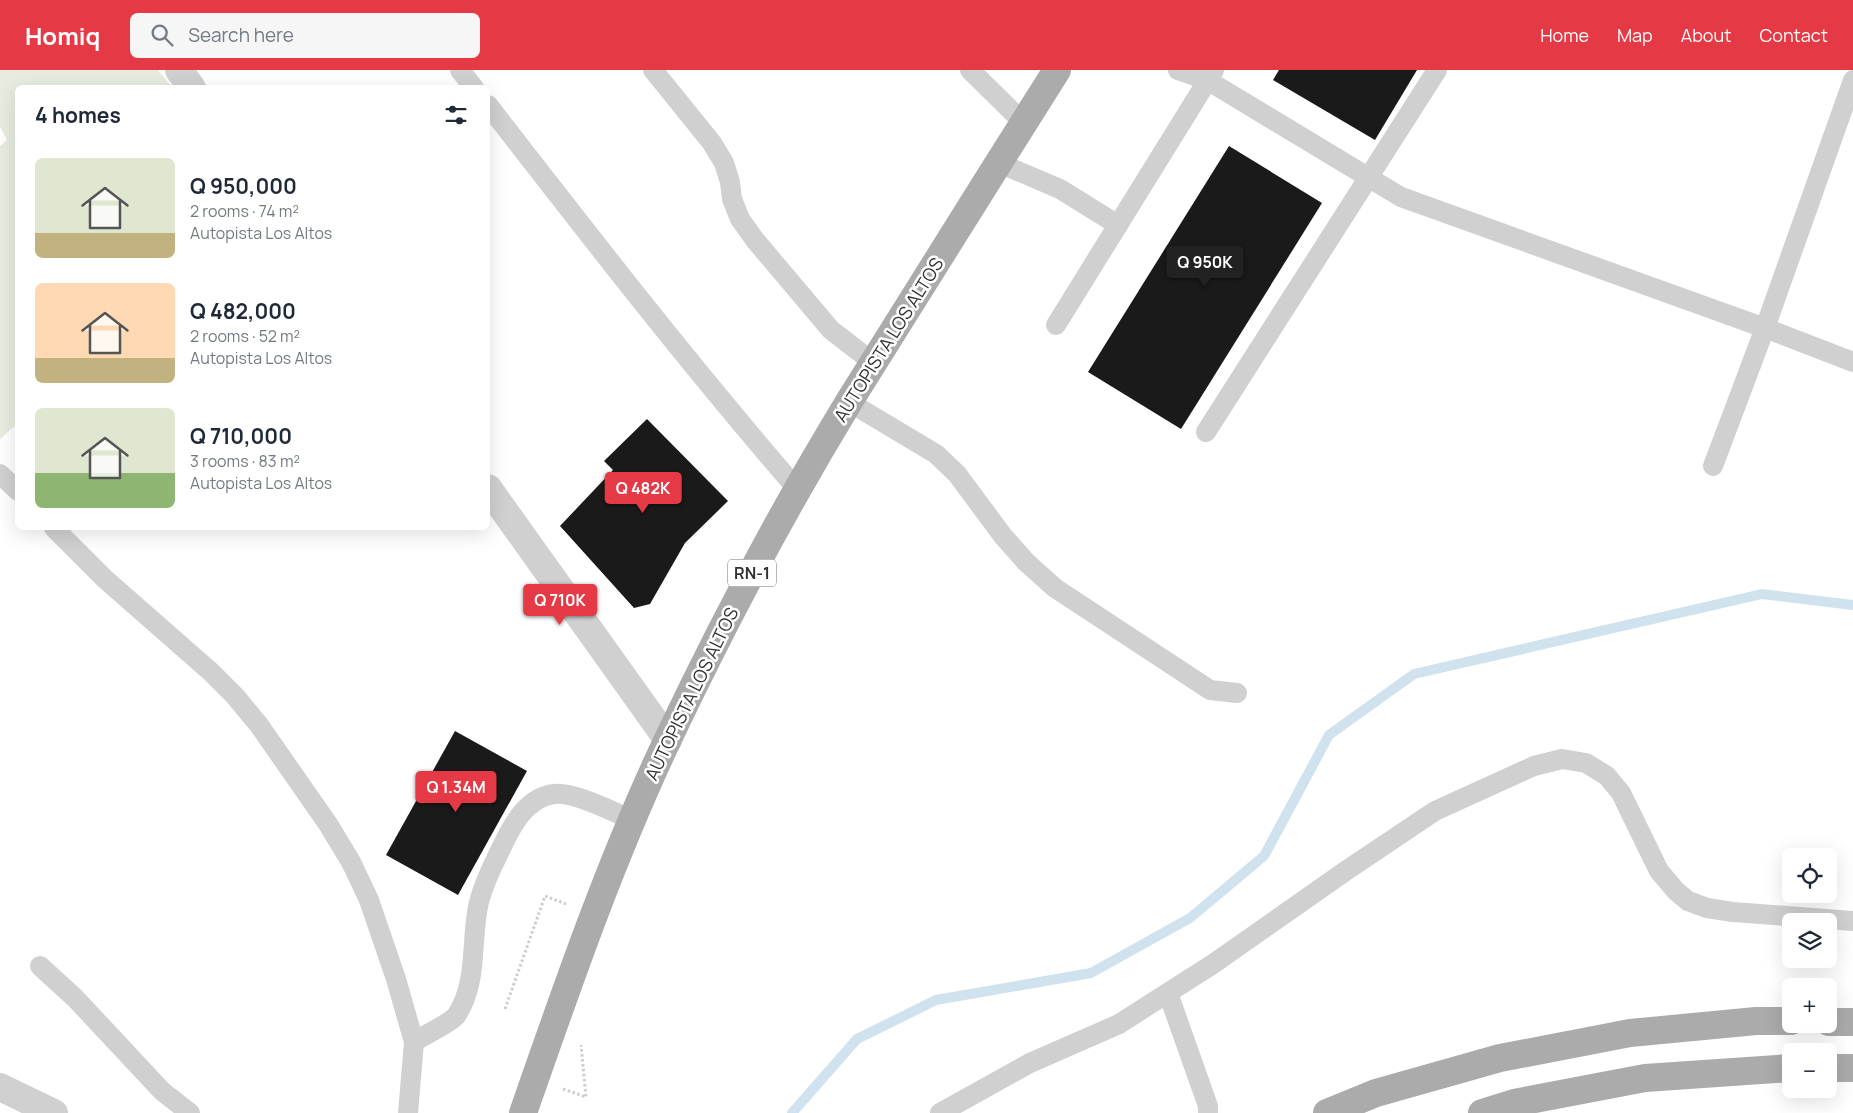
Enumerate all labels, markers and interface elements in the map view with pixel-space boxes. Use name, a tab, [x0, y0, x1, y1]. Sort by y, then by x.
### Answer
search box	[130, 13, 480, 58]
text: Homiq	[25, 19, 100, 52]
icon: search	[148, 21, 176, 49]
text: Search here	[188, 22, 294, 48]
text: Home	[1540, 23, 1589, 47]
text: Map	[1617, 23, 1653, 47]
text: About	[1681, 23, 1731, 47]
text: Contact	[1759, 23, 1828, 47]
text: 4 homes	[35, 101, 121, 129]
icon: filters	[442, 101, 470, 129]
text: Q 950,000	[190, 172, 297, 200]
icon: home	[75, 178, 135, 238]
text: 2 rooms · 74 m²	[190, 200, 299, 222]
text: Autopista Los Altos	[190, 222, 332, 244]
pin: Q 950K	[1164, 246, 1246, 288]
text: Q 950K	[1177, 251, 1233, 273]
street label: AUTOPISTA LOS ALTOS	[828, 253, 948, 426]
text: Q 482,000	[190, 297, 296, 325]
icon: home	[75, 303, 135, 363]
text: 2 rooms · 52 m²	[190, 325, 300, 347]
text: Autopista Los Altos	[190, 347, 332, 369]
text: Q 710,000	[190, 422, 292, 450]
icon: home	[75, 428, 135, 488]
text: 3 rooms · 83 m²	[190, 450, 300, 472]
text: Autopista Los Altos	[190, 472, 332, 494]
pin: Q 482K	[602, 472, 684, 514]
text: Q 482K	[616, 477, 670, 499]
road number: RN-1	[728, 559, 776, 586]
pin: Q 710K	[519, 584, 601, 626]
text: Q 710K	[534, 589, 586, 611]
street label: AUTOPISTA LOS ALTOS	[639, 603, 743, 784]
pin: Q 1.34M	[410, 770, 502, 813]
text: Q 1.34M	[426, 776, 486, 798]
map controls	[1782, 848, 1837, 1098]
button: locate	[1782, 848, 1837, 903]
button: layers	[1782, 913, 1837, 968]
button: +	[1782, 978, 1837, 1033]
button: −	[1782, 1043, 1837, 1098]

